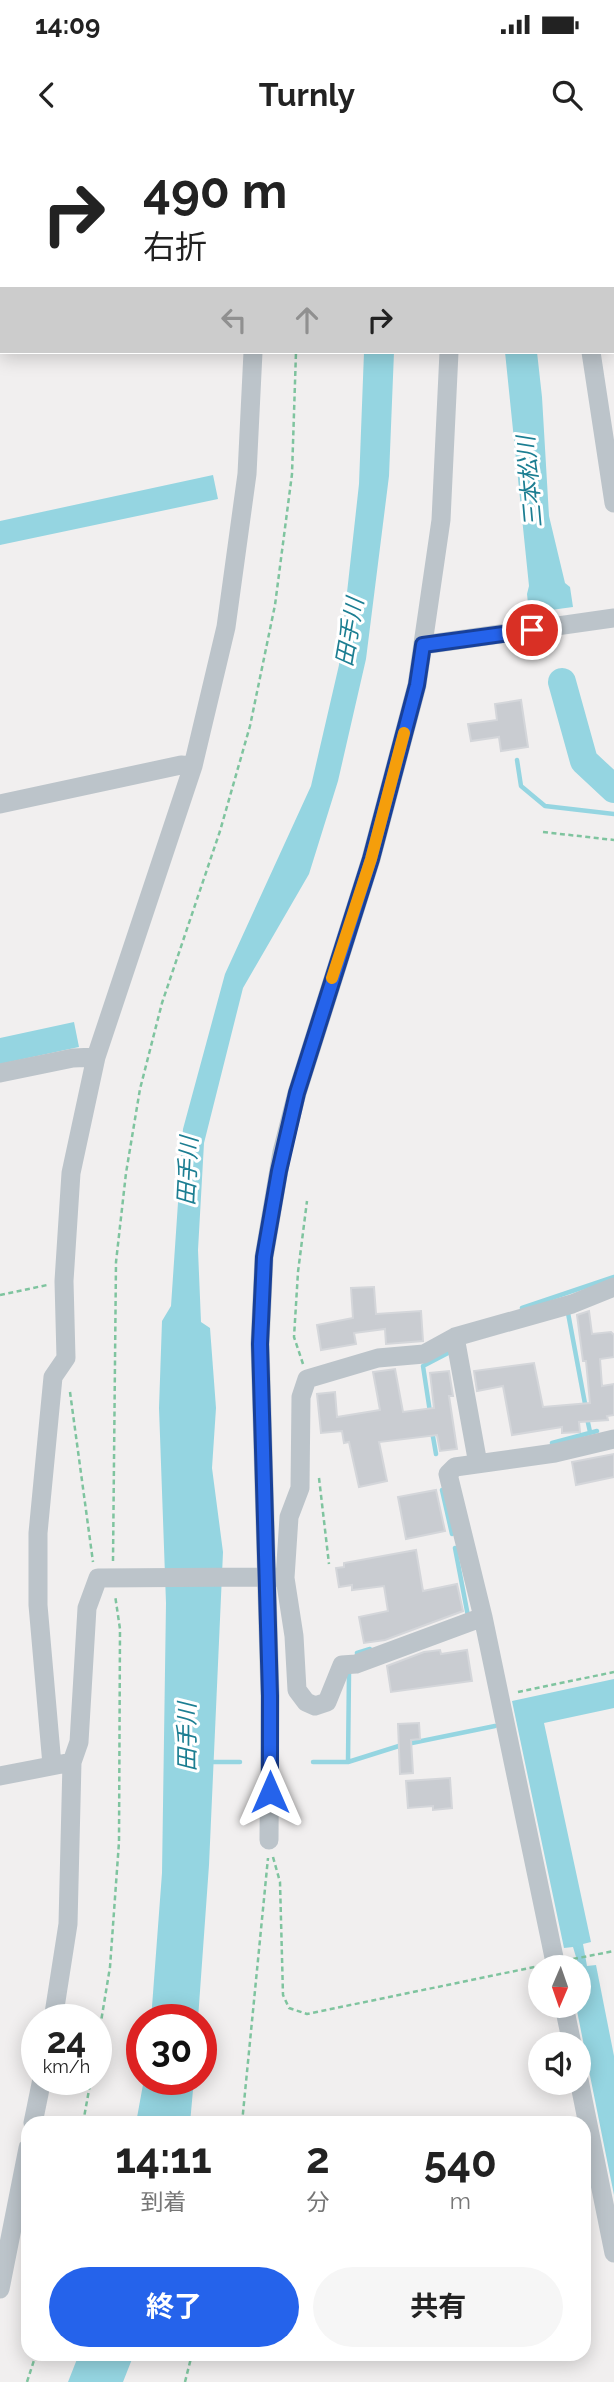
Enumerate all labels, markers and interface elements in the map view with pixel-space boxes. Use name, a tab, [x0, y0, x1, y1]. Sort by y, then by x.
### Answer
text: 14:09	[35, 10, 100, 40]
icon: back	[28, 76, 66, 114]
text: Turnly	[259, 76, 355, 113]
icon: search	[548, 76, 586, 114]
text: 490 m	[143, 162, 287, 219]
icon: right	[28, 168, 119, 259]
text: 右折	[143, 228, 207, 265]
icon: left	[215, 301, 253, 339]
icon: ahead	[288, 301, 326, 339]
icon: right	[361, 301, 399, 339]
water label: 三本松川	[511, 432, 546, 529]
water label: 田手川	[330, 593, 369, 668]
pin	[502, 600, 562, 660]
icon: arrive	[513, 611, 551, 649]
water label: 田手川	[172, 1133, 202, 1206]
water label: 田手川	[173, 1700, 200, 1772]
position arrow	[233, 1755, 307, 1829]
north arrow	[528, 1955, 592, 2018]
map controls	[528, 1955, 591, 2095]
speed limit sign: 30	[126, 2004, 217, 2095]
text: 24	[47, 2020, 86, 2061]
button: sound	[528, 2032, 591, 2095]
text: km/h	[43, 2056, 90, 2077]
text: 14:11	[115, 2134, 212, 2183]
text: 2	[306, 2134, 330, 2183]
text: 540	[424, 2138, 497, 2187]
text: m	[450, 2187, 471, 2214]
text: 到着	[140, 2188, 186, 2215]
text: 分	[306, 2188, 329, 2215]
button: 終了	[49, 2267, 299, 2347]
button: 共有	[313, 2267, 563, 2347]

